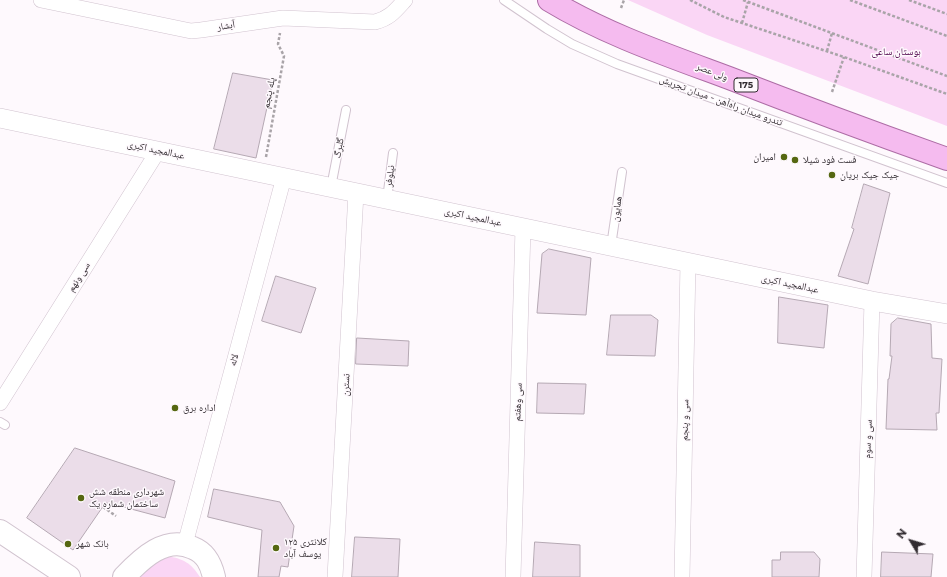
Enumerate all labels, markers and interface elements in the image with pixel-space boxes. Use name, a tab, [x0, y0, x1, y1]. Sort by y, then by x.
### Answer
street label: آبشار	[216, 19, 236, 33]
park label: بوستان ساعی	[871, 46, 921, 58]
street label: ولی عصر	[694, 60, 730, 84]
street label: تندرو میدان راه‌آهن - میدان تجریش	[658, 73, 784, 129]
street label: پله پنجم	[260, 76, 278, 110]
road number: 175	[734, 78, 758, 92]
street label: گلبرگ	[331, 137, 347, 159]
street label: عبدالمجید اکبری	[126, 138, 186, 162]
place label: امیران	[753, 151, 776, 163]
marker: امیران	[779, 152, 789, 162]
place label: فست فود شیلا	[803, 154, 857, 166]
marker: فست فود شیلا	[790, 155, 800, 165]
street label: نیلوفر	[383, 164, 397, 188]
place label: جیک جیک بریان	[840, 169, 899, 181]
marker: جیک جیک بریان	[827, 170, 837, 180]
street label: همایون	[609, 195, 625, 223]
street label: عبدالمجید اکبری	[443, 205, 503, 229]
street label: سی ونهم	[65, 260, 93, 294]
street label: عبدالمجید اکبری	[760, 272, 820, 296]
street label: لاله	[227, 353, 241, 367]
street label: نسترن	[339, 373, 353, 397]
street label: سی وهفتم	[511, 383, 525, 421]
street label: سی و پنجم	[679, 399, 691, 441]
place label: اداره برق	[183, 402, 216, 414]
marker: اداره برق	[170, 403, 180, 413]
street label: سی و سوم	[861, 419, 875, 459]
place label: شهرداری منطقه شش ساختمان شماره یک	[89, 486, 164, 510]
marker: شهرداری منطقه شش ساختمان شماره یک	[76, 493, 86, 503]
north arrow	[891, 521, 931, 561]
text: N	[893, 526, 910, 541]
place label: کلانتری ۱۲۵ یوسف آباد	[284, 536, 327, 560]
place label: بانک شهر	[76, 538, 109, 550]
marker: بانک شهر	[63, 539, 73, 549]
marker: کلانتری ۱۲۵ یوسف آباد	[271, 543, 281, 553]

